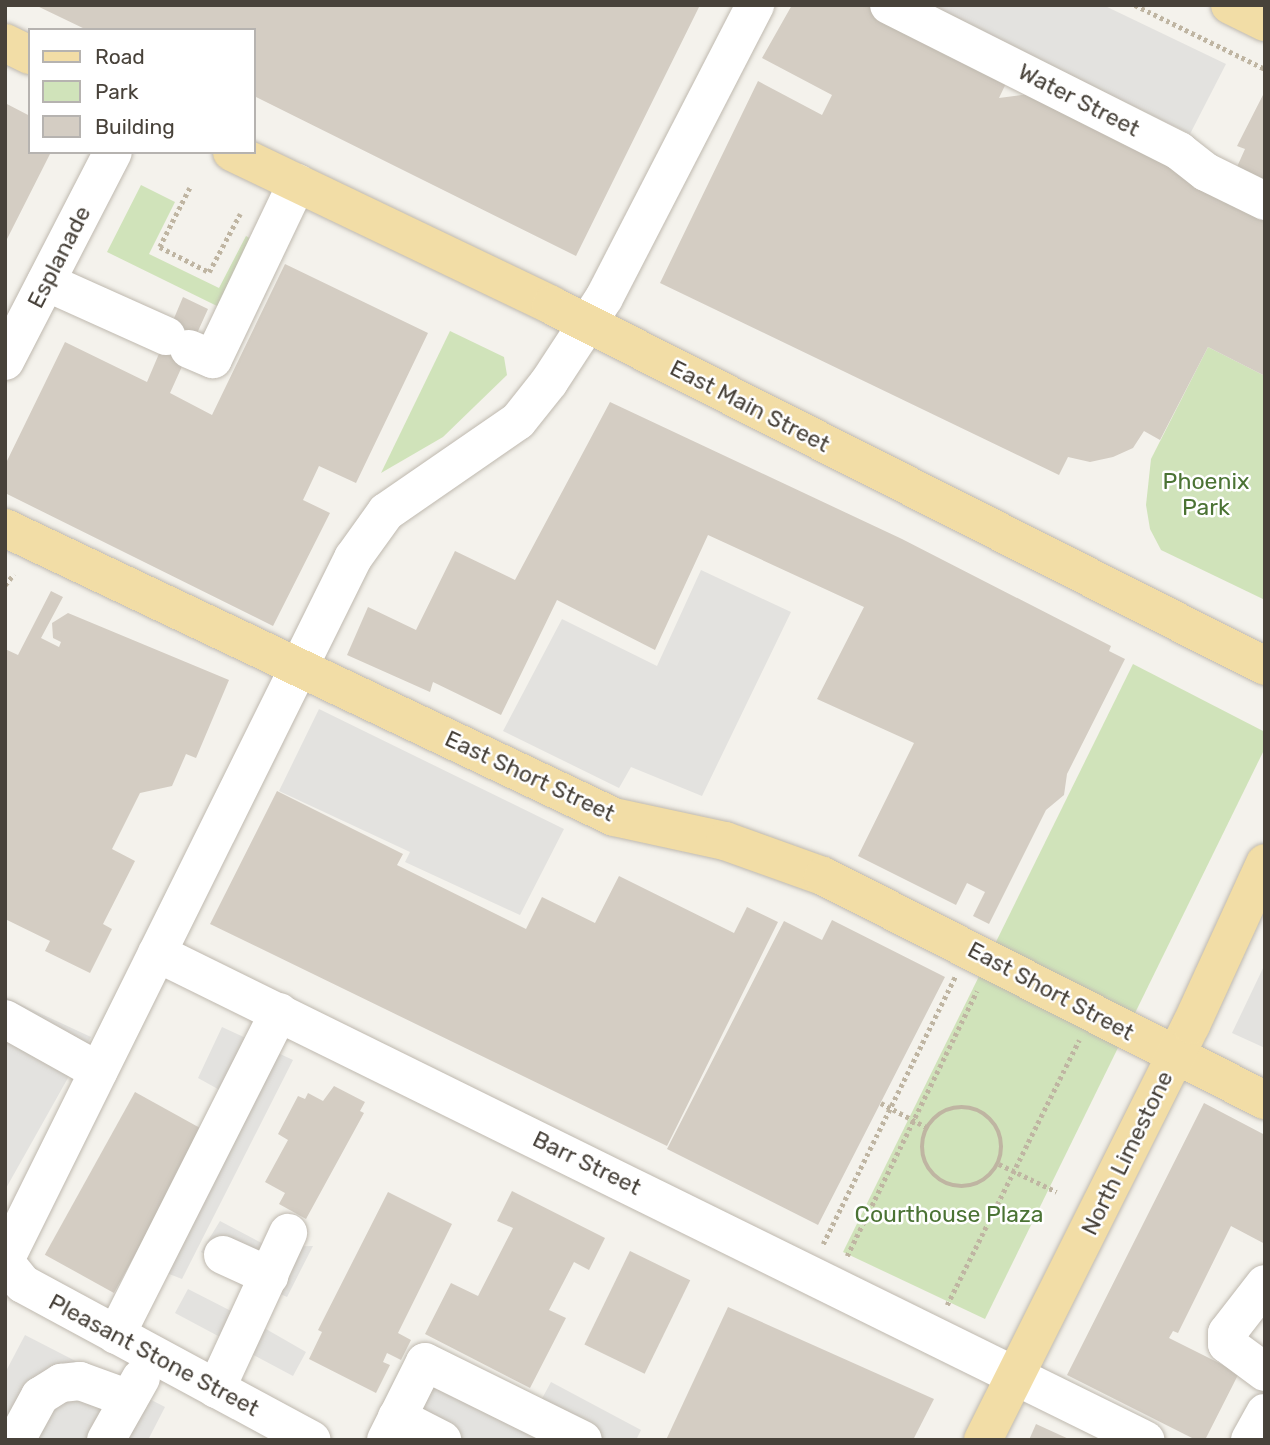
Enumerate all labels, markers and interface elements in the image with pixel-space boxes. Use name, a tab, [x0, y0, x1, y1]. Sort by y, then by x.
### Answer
legend	[28, 28, 256, 154]
text: Road	[95, 44, 145, 69]
street label: Water Street	[1013, 57, 1145, 143]
text: Park	[95, 79, 139, 104]
text: Building	[95, 114, 175, 139]
street label: Esplanade	[22, 201, 96, 313]
street label: East Main Street	[666, 354, 834, 458]
park label: Phoenix Park	[1163, 467, 1249, 521]
street label: East Short Street	[441, 725, 619, 827]
street label: East Short Street	[963, 936, 1139, 1046]
street label: North Limestone	[1075, 1066, 1179, 1240]
street label: Barr Street	[528, 1125, 646, 1201]
park label: Courthouse Plaza	[855, 1200, 1043, 1228]
street label: Pleasant Stone Street	[44, 1288, 264, 1422]

